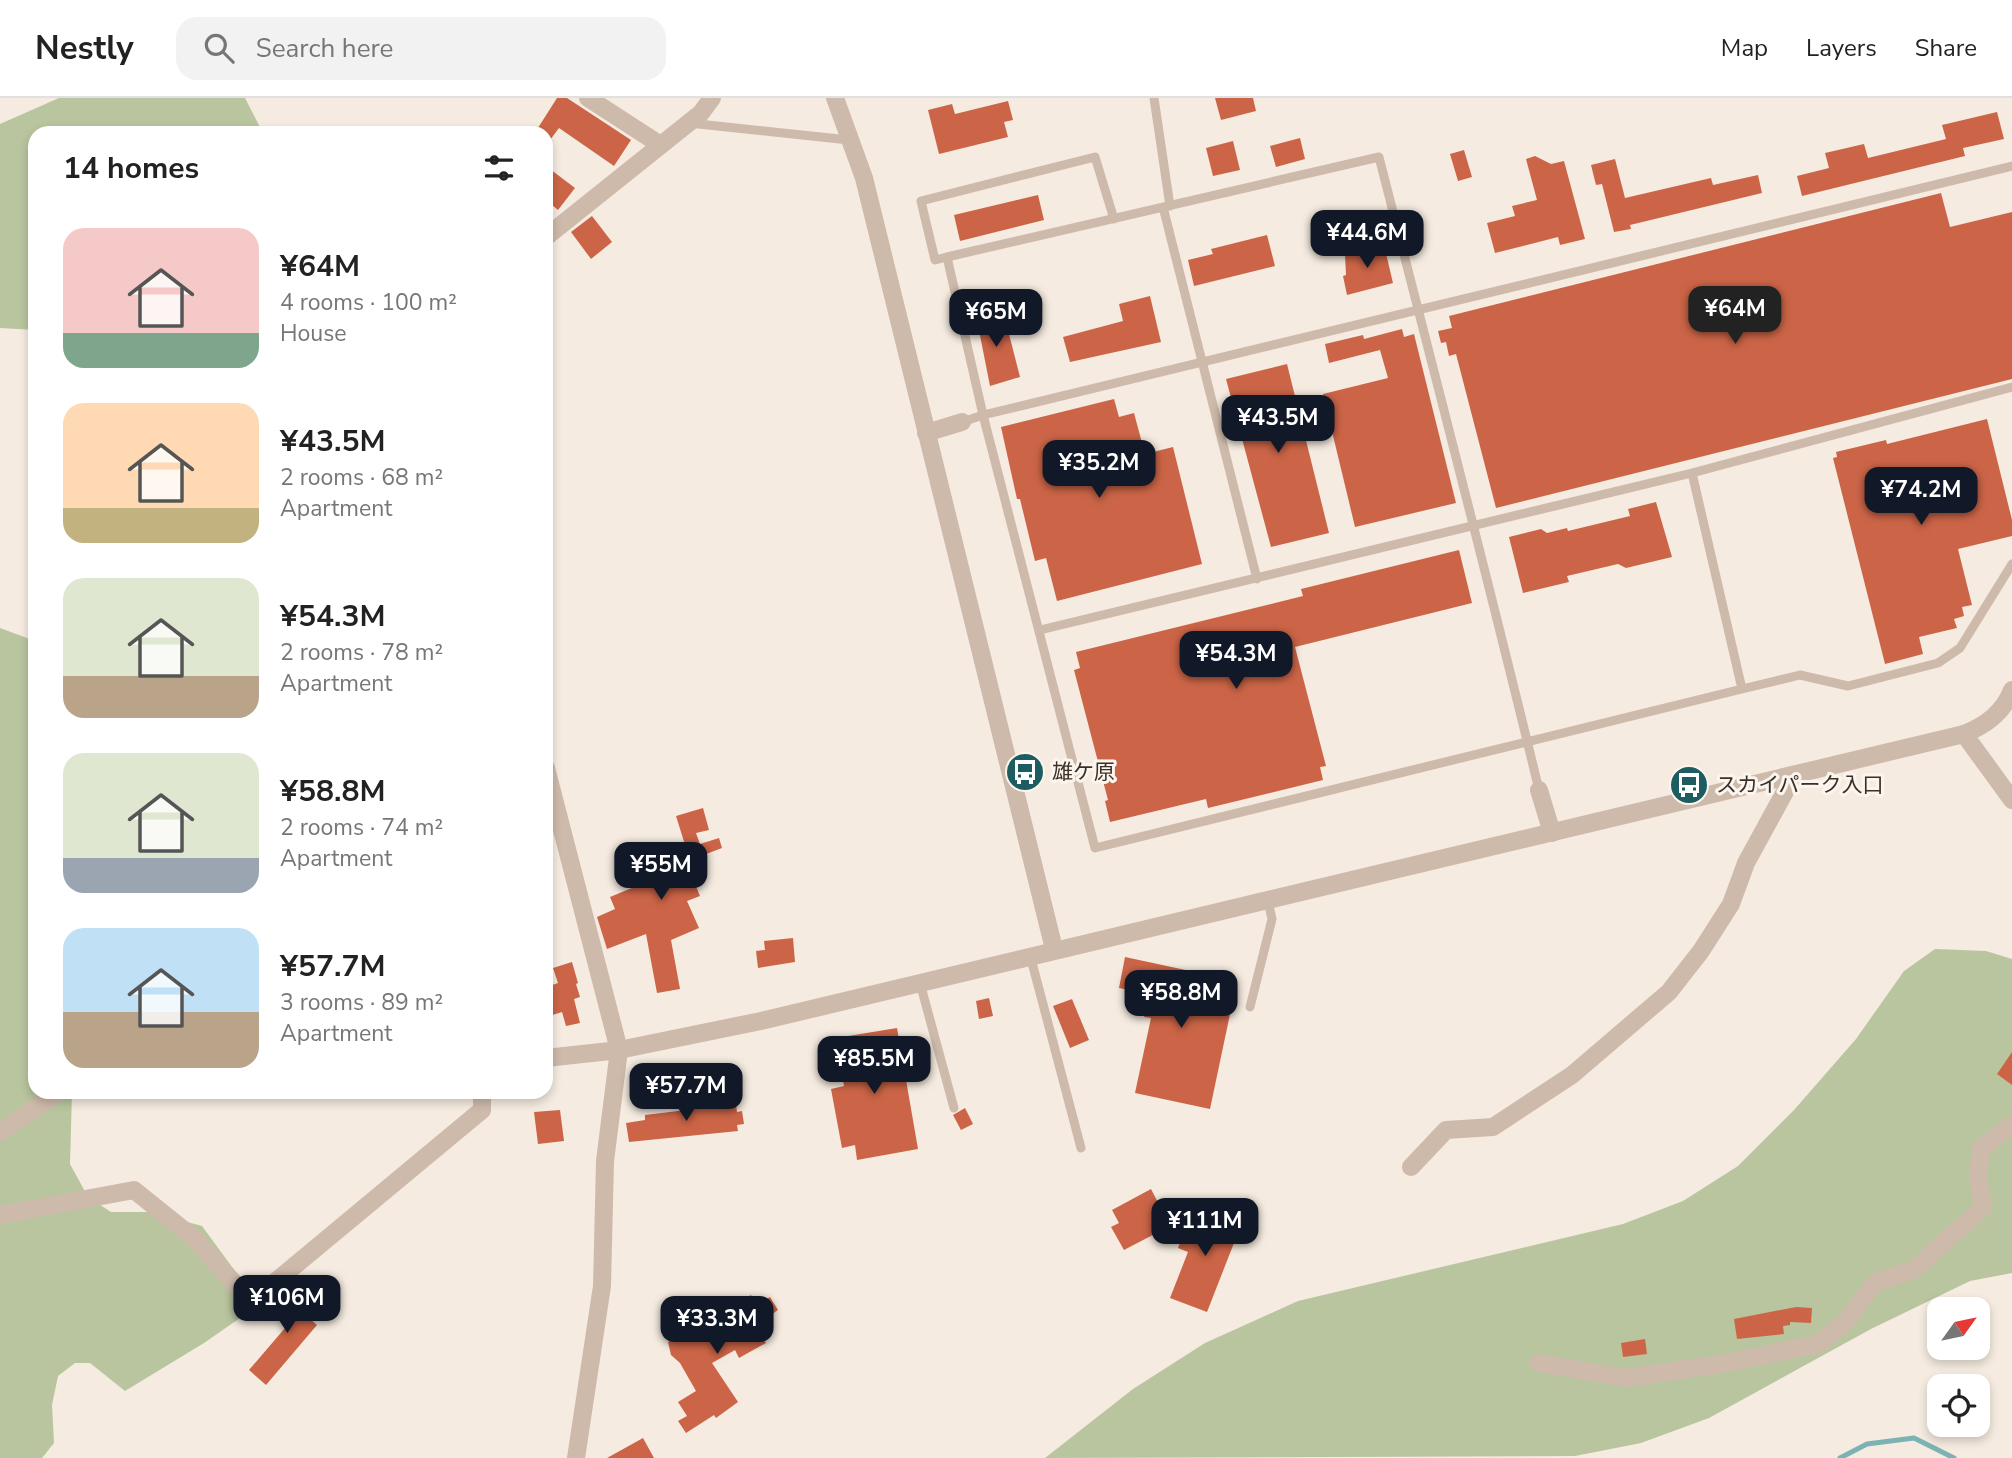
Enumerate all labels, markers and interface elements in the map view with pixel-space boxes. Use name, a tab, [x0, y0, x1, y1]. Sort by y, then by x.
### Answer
search box	[176, 17, 666, 80]
text: Nestly	[35, 26, 134, 71]
icon: search	[200, 29, 238, 67]
text: Search here	[256, 31, 393, 66]
text: Map	[1721, 32, 1768, 64]
text: Layers	[1806, 32, 1877, 64]
text: Share	[1915, 32, 1977, 64]
text: 14 homes	[63, 148, 199, 189]
icon: filters	[480, 149, 518, 187]
pin: ¥44.6M	[1310, 211, 1424, 270]
text: ¥44.6M	[1327, 217, 1407, 248]
text: ¥64M	[280, 246, 360, 287]
icon: home	[119, 256, 203, 340]
pin: ¥64M	[1694, 286, 1776, 346]
text: 4 rooms · 100 m²	[280, 287, 457, 318]
pin: ¥65M	[955, 289, 1037, 349]
text: ¥64M	[1704, 293, 1766, 324]
text: ¥65M	[965, 296, 1027, 327]
text: House	[280, 318, 347, 349]
pin: ¥43.5M	[1221, 396, 1335, 455]
text: ¥43.5M	[1238, 402, 1318, 433]
text: ¥43.5M	[280, 421, 385, 462]
icon: home	[119, 431, 203, 515]
pin: ¥35.2M	[1042, 440, 1156, 500]
text: ¥35.2M	[1059, 447, 1139, 478]
text: 2 rooms · 68 m²	[280, 462, 443, 493]
pin: ¥74.2M	[1864, 468, 1978, 527]
text: ¥74.2M	[1881, 474, 1961, 505]
text: Apartment	[280, 493, 392, 524]
text: ¥54.3M	[280, 596, 385, 637]
icon: home	[119, 606, 203, 690]
pin: ¥54.3M	[1179, 632, 1293, 691]
text: 2 rooms · 78 m²	[280, 637, 443, 668]
text: ¥54.3M	[1196, 638, 1276, 669]
text: Apartment	[280, 668, 392, 699]
bus stop icon: 雄ケ原	[1004, 751, 1046, 793]
place label: 雄ケ原	[1052, 758, 1115, 786]
bus stop icon: スカイパーク入口	[1668, 764, 1710, 806]
text: ¥58.8M	[280, 771, 385, 812]
place label: スカイパーク入口	[1716, 771, 1884, 799]
icon: home	[119, 781, 203, 865]
text: 2 rooms · 74 m²	[280, 812, 443, 843]
pin: ¥55M	[620, 842, 702, 902]
text: Apartment	[280, 843, 392, 874]
text: ¥55M	[630, 849, 692, 880]
text: ¥57.7M	[280, 946, 385, 987]
icon: home	[119, 956, 203, 1040]
pin: ¥58.8M	[1124, 970, 1238, 1030]
text: ¥58.8M	[1141, 977, 1221, 1008]
text: 3 rooms · 89 m²	[280, 987, 443, 1018]
text: Apartment	[280, 1018, 392, 1049]
pin: ¥85.5M	[817, 1037, 931, 1096]
text: ¥85.5M	[834, 1043, 914, 1074]
pin: ¥57.7M	[629, 1063, 743, 1123]
text: ¥57.7M	[646, 1070, 726, 1101]
pin: ¥111M	[1156, 1198, 1254, 1258]
text: ¥111M	[1167, 1205, 1243, 1236]
pin: ¥106M	[238, 1276, 336, 1335]
text: ¥106M	[249, 1282, 325, 1313]
pin: ¥33.3M	[660, 1296, 774, 1356]
north arrow	[1927, 1297, 1990, 1360]
map controls	[1927, 1297, 1990, 1437]
text: ¥33.3M	[677, 1303, 757, 1334]
button: locate	[1927, 1374, 1990, 1437]

